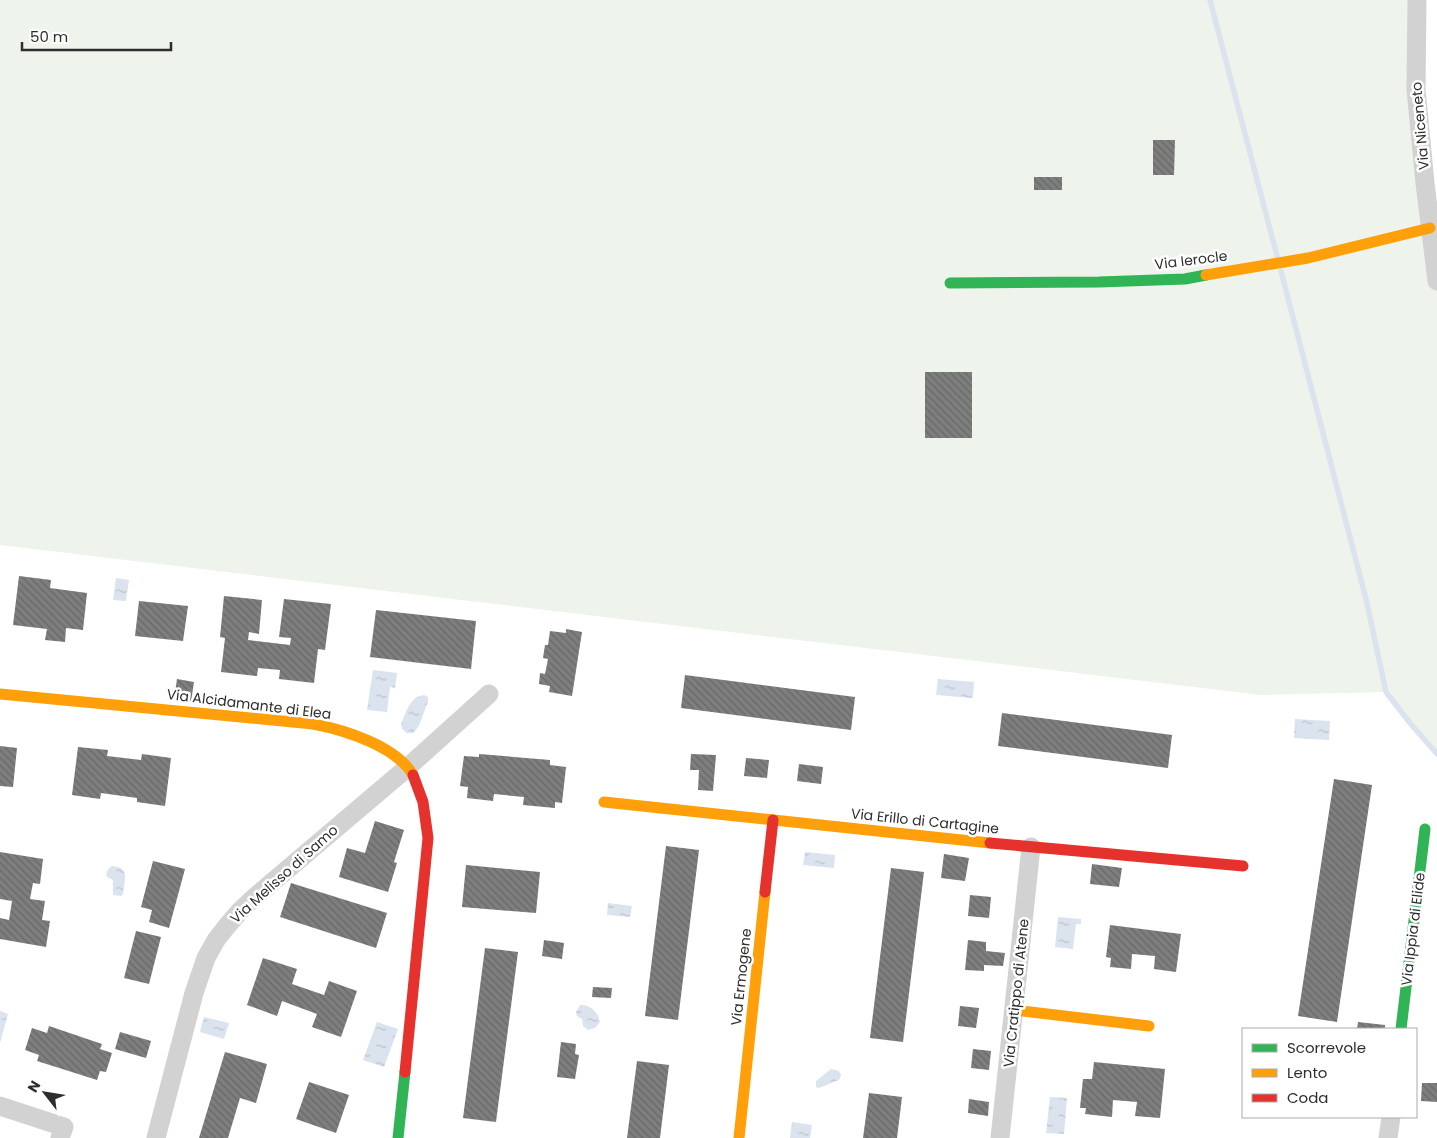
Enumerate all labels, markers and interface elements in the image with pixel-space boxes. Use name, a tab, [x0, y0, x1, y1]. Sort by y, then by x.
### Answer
scale bar	[22, 20, 171, 52]
text: 50 m	[30, 26, 68, 47]
street label: Via Niceneto	[1406, 81, 1434, 171]
street label: Via Ierocle	[1154, 246, 1229, 274]
street label: Via Alcidamante di Elea	[166, 684, 332, 724]
street label: Via Erillo di Cartagine	[850, 803, 1000, 839]
street label: Via Melisso di Samo	[226, 820, 342, 928]
street label: Via Ippia di Elide	[1396, 871, 1430, 987]
street label: Via Cratippo di Atene	[998, 917, 1034, 1068]
street label: Via Ermogene	[726, 927, 756, 1027]
legend	[1242, 1028, 1417, 1118]
text: Scorrevole	[1287, 1037, 1366, 1058]
text: Lento	[1287, 1062, 1327, 1083]
north arrow	[20, 1068, 70, 1118]
text: N	[23, 1077, 45, 1096]
text: Coda	[1287, 1087, 1328, 1108]

